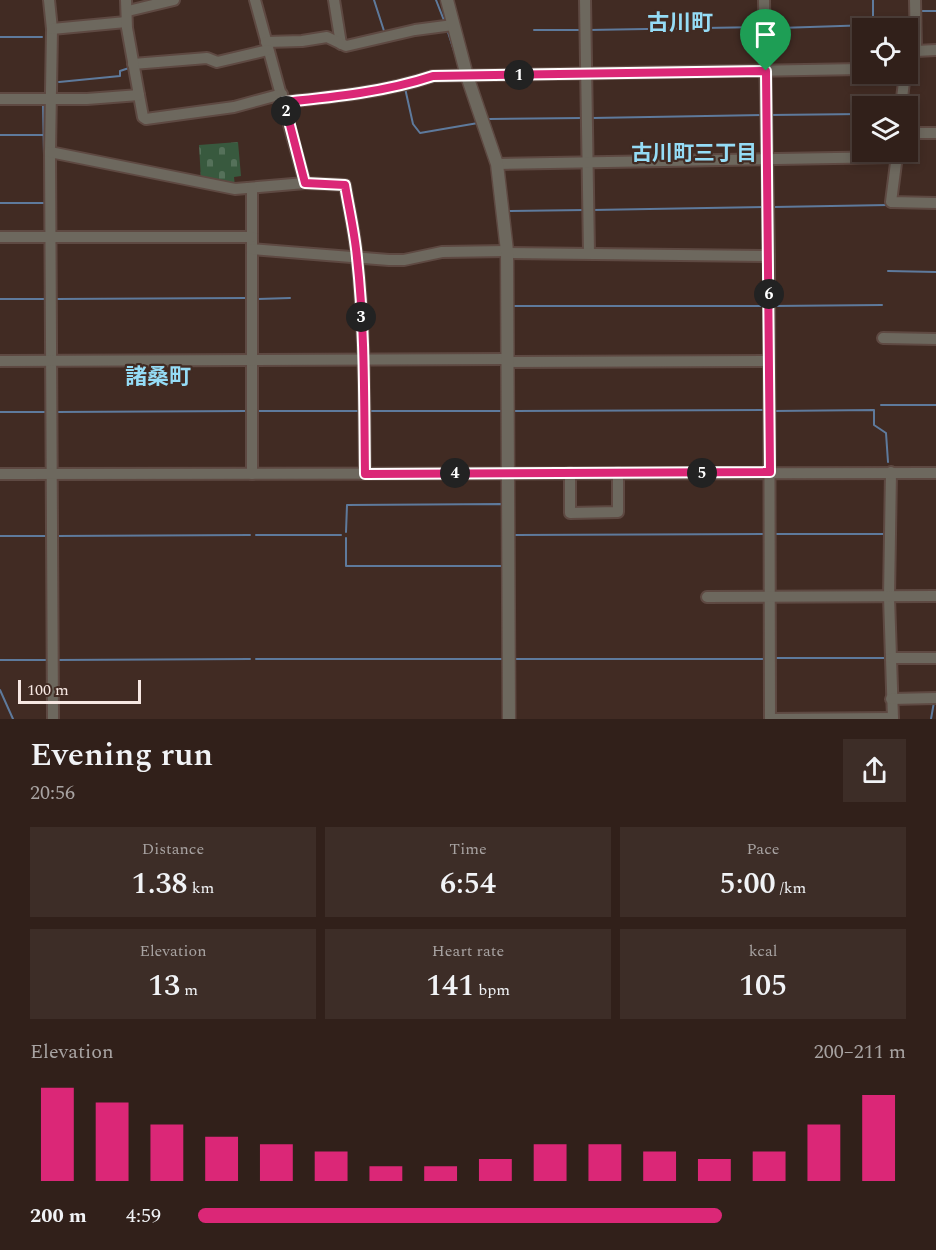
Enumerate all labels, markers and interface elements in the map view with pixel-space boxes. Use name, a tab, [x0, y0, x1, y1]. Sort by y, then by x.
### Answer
district label: 古川町	[647, 7, 713, 40]
pin	[740, 9, 791, 71]
icon: arrive	[749, 18, 782, 51]
map controls	[852, 18, 918, 162]
button: locate	[852, 18, 918, 84]
pin: 1	[504, 60, 534, 90]
text: 1	[515, 63, 523, 87]
pin: 2	[271, 96, 301, 126]
button: layers	[852, 96, 918, 162]
text: 2	[282, 99, 290, 123]
district label: 古川町三丁目	[631, 138, 757, 170]
pin: 6	[754, 279, 784, 309]
text: 6	[765, 282, 773, 306]
pin: 3	[346, 302, 376, 332]
text: 3	[357, 305, 365, 329]
district label: 諸桑町	[125, 361, 191, 394]
pin: 4	[440, 458, 470, 488]
pin: 5	[687, 458, 717, 488]
text: 4	[451, 461, 459, 485]
text: 5	[698, 461, 706, 485]
scale bar	[18, 677, 141, 704]
text: 100 m	[27, 678, 69, 702]
text: Evening run	[30, 730, 213, 780]
button: share	[843, 739, 906, 802]
text: 20:56	[30, 778, 75, 808]
text: Distance	[142, 837, 204, 861]
text: Time	[449, 837, 487, 861]
text: Pace	[746, 837, 780, 861]
text: 1.38	[132, 861, 188, 907]
text: 6:54	[440, 861, 496, 907]
text: 5:00	[720, 861, 776, 907]
text: km	[188, 876, 214, 900]
text: /km	[776, 876, 806, 900]
text: Elevation	[139, 939, 207, 963]
text: Heart rate	[432, 939, 504, 963]
text: kcal	[749, 939, 777, 963]
text: 13	[148, 963, 180, 1009]
text: 141	[426, 963, 474, 1009]
text: 105	[739, 963, 787, 1009]
text: m	[180, 978, 198, 1002]
text: bpm	[474, 978, 510, 1002]
text: Elevation	[30, 1037, 114, 1067]
text: 200–211 m	[814, 1037, 906, 1067]
text: 200 m	[30, 1201, 87, 1231]
text: 4:59	[126, 1201, 161, 1231]

